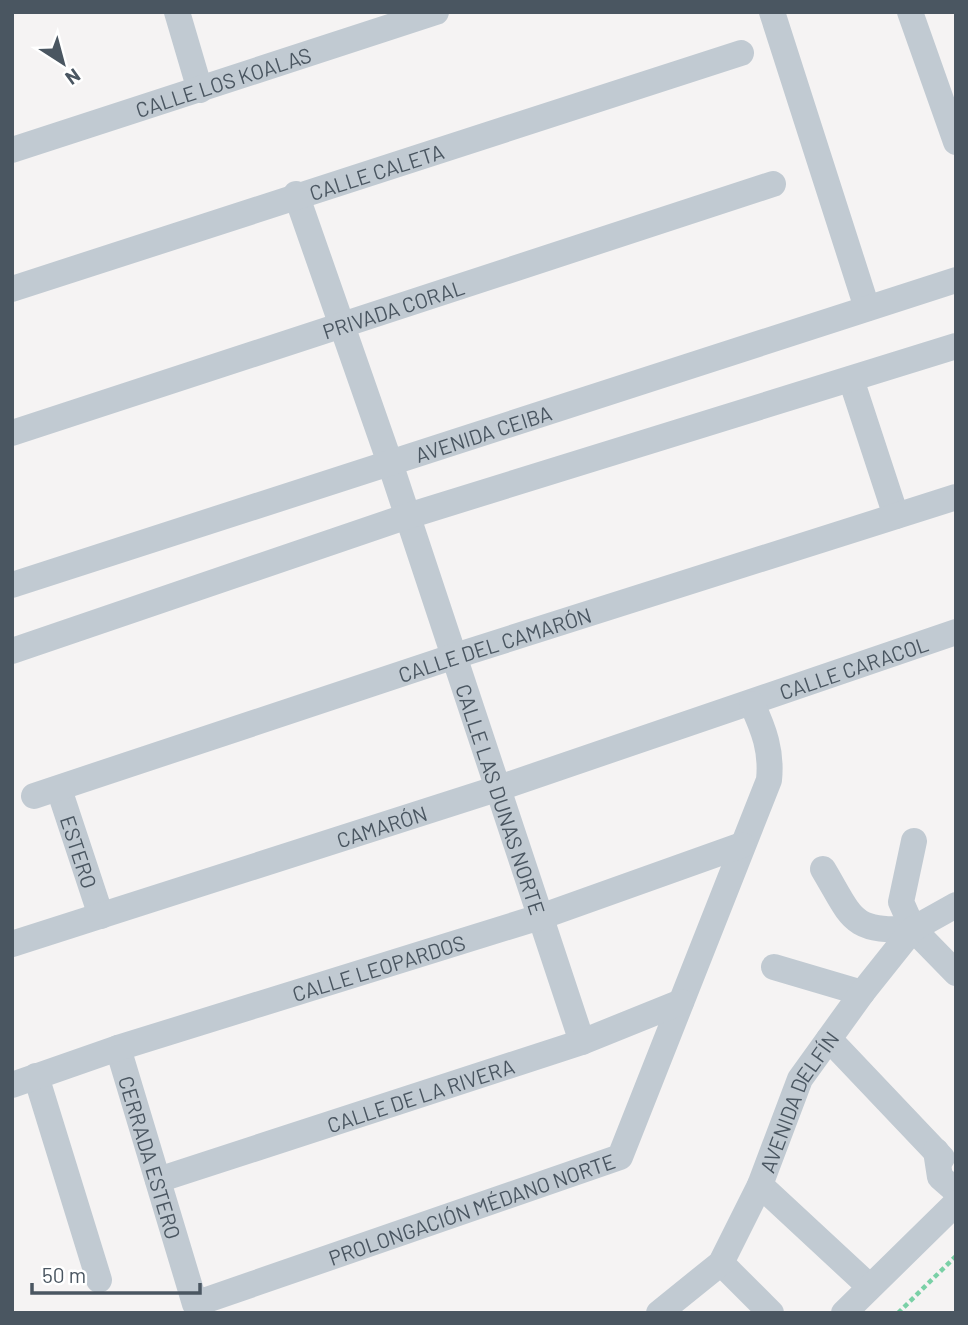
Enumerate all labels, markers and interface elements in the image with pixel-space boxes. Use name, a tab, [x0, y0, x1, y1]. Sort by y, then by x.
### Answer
north arrow	[28, 28, 98, 98]
street label: CALLE LOS KOALAS	[132, 41, 314, 122]
text: N	[61, 64, 85, 90]
street label: CALLE CALETA	[306, 138, 447, 204]
street label: PRIVADA CORAL	[319, 273, 467, 343]
street label: AVENIDA CEIBA	[412, 399, 555, 467]
street label: CALLE DEL CAMARÓN	[395, 601, 594, 687]
street label: CALLE CARACOL	[776, 630, 931, 704]
street label: CALLE LAS DUNAS NORTE	[452, 680, 551, 918]
street label: CAMARÓN	[333, 799, 430, 852]
street label: ESTERO	[56, 812, 103, 891]
street label: CALLE LEOPARDOS	[289, 928, 468, 1006]
street label: AVENIDA DELFÍN	[753, 1026, 843, 1176]
street label: CALLE DE LA RIVERA	[324, 1052, 517, 1137]
street label: CERRADA ESTERO	[114, 1072, 187, 1242]
street label: PROLONGACIÓN MÉDANO NORTE	[325, 1147, 618, 1269]
scale bar	[32, 1252, 200, 1296]
text: 50 m	[42, 1262, 86, 1287]

